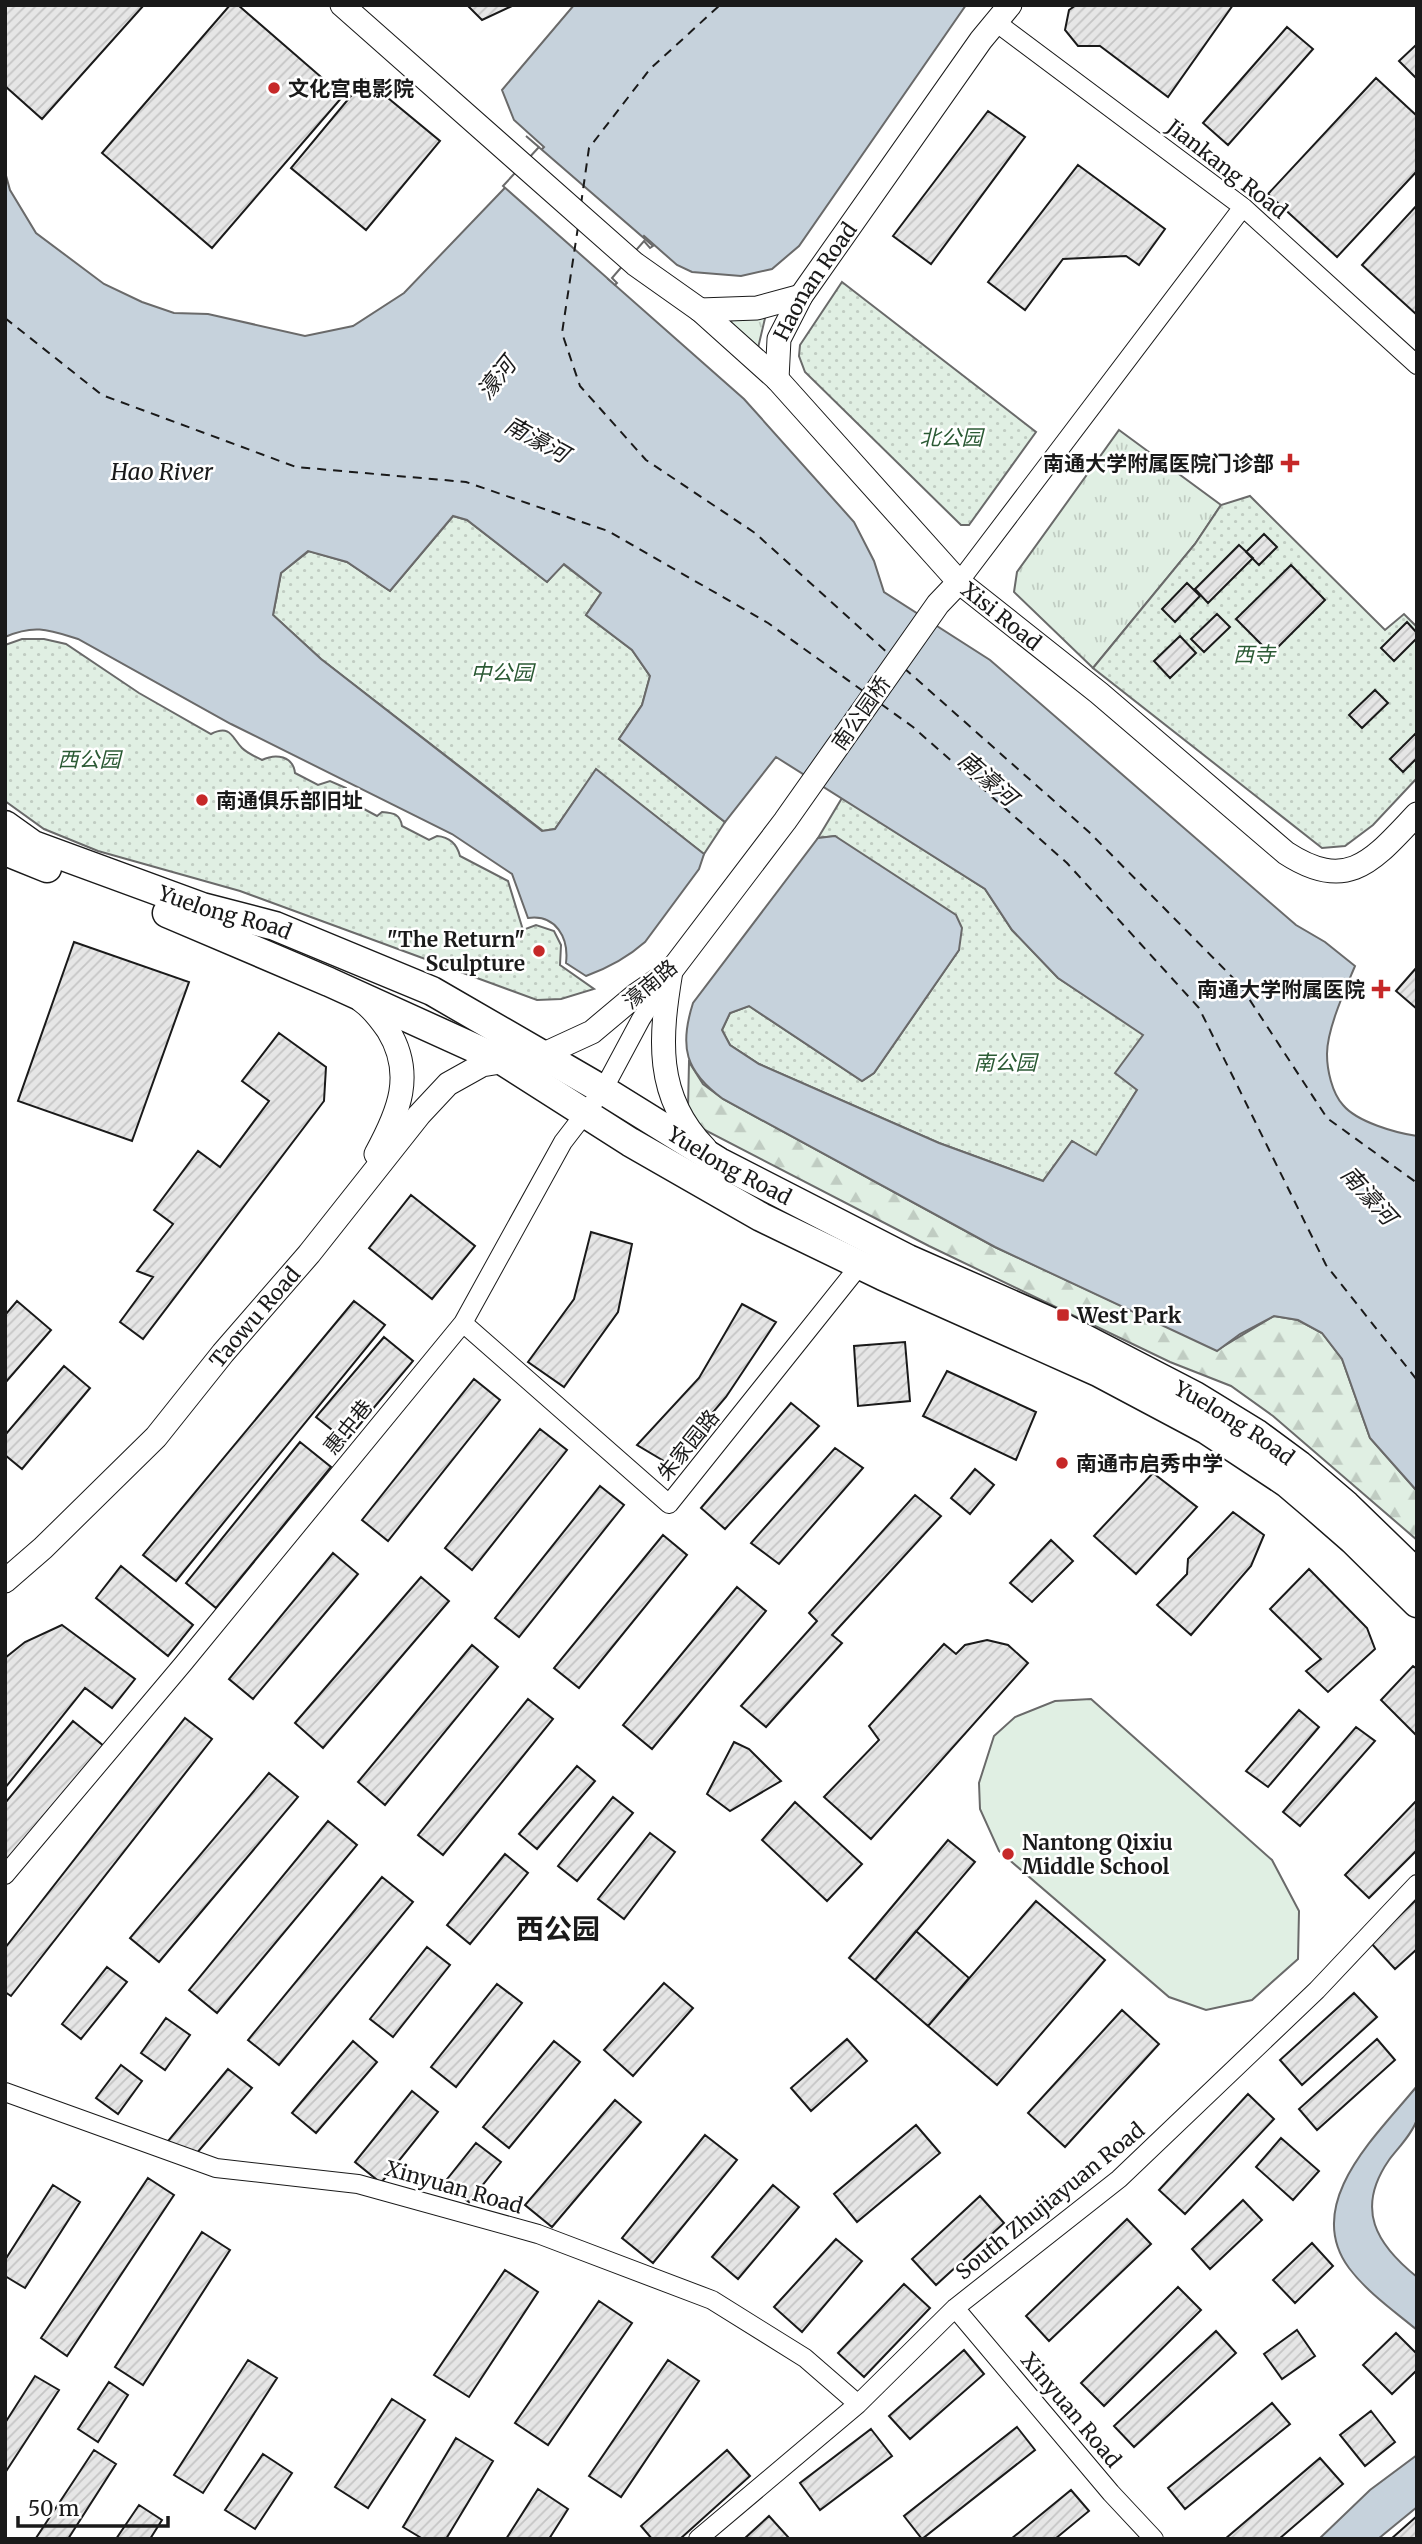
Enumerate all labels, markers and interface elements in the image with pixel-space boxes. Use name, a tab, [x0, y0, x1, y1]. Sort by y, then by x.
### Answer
place label: 文化宫电影院	[288, 75, 414, 102]
marker: 文化宫电影院	[266, 80, 282, 96]
street label: Jiankang Road	[1160, 113, 1293, 225]
street label: Haonan Road	[767, 216, 862, 345]
water label: 濠河	[470, 348, 524, 405]
water label: 南濠河	[500, 410, 578, 470]
park label: 北公园	[920, 424, 985, 451]
place label: 南通大学附属医院门诊部	[1043, 450, 1274, 477]
marker: 南通大学附属医院门诊部	[1280, 453, 1300, 473]
water label: Hao River	[110, 457, 214, 486]
street label: Xisi Road	[956, 576, 1047, 656]
park label: 西寺	[1233, 641, 1277, 668]
park label: 中公园	[471, 659, 536, 686]
street label: 南公园桥	[826, 671, 896, 755]
water label: 南濠河	[952, 744, 1027, 814]
park label: 西公园	[58, 746, 123, 773]
place label: 南通俱乐部旧址	[216, 787, 363, 814]
marker: 南通俱乐部旧址	[194, 792, 210, 808]
street label: Yuelong Road	[154, 878, 296, 945]
place label: "The Return" Sculpture	[387, 926, 525, 977]
marker: "The Return" Sculpture	[531, 943, 547, 959]
street label: 濠南路	[617, 953, 683, 1015]
place label: 南通大学附属医院	[1197, 976, 1365, 1003]
marker: 南通大学附属医院	[1371, 979, 1391, 999]
park label: 南公园	[974, 1049, 1039, 1076]
street label: Yuelong Road	[662, 1120, 797, 1211]
water label: 南濠河	[1335, 1160, 1406, 1233]
street label: Taowu Road	[203, 1260, 306, 1373]
place label: West Park	[1076, 1302, 1182, 1329]
marker: West Park	[1055, 1307, 1071, 1323]
street label: Yuelong Road	[1169, 1374, 1300, 1471]
street label: 惠中巷	[318, 1394, 378, 1460]
street label: 朱家园路	[651, 1404, 725, 1486]
place label: 南通市启秀中学	[1076, 1450, 1223, 1477]
marker: 南通市启秀中学	[1054, 1455, 1070, 1471]
place label: Nantong Qixiu Middle School	[1022, 1829, 1173, 1880]
marker: Nantong Qixiu Middle School	[1000, 1846, 1016, 1862]
district label: 西公园	[516, 1911, 600, 1947]
street label: South Zhujiayuan Road	[950, 2116, 1150, 2285]
street label: Xinyuan Road	[382, 2154, 526, 2220]
street label: Xinyuan Road	[1015, 2347, 1127, 2473]
scale bar	[18, 2484, 168, 2528]
text: 50 m	[28, 2495, 79, 2522]

